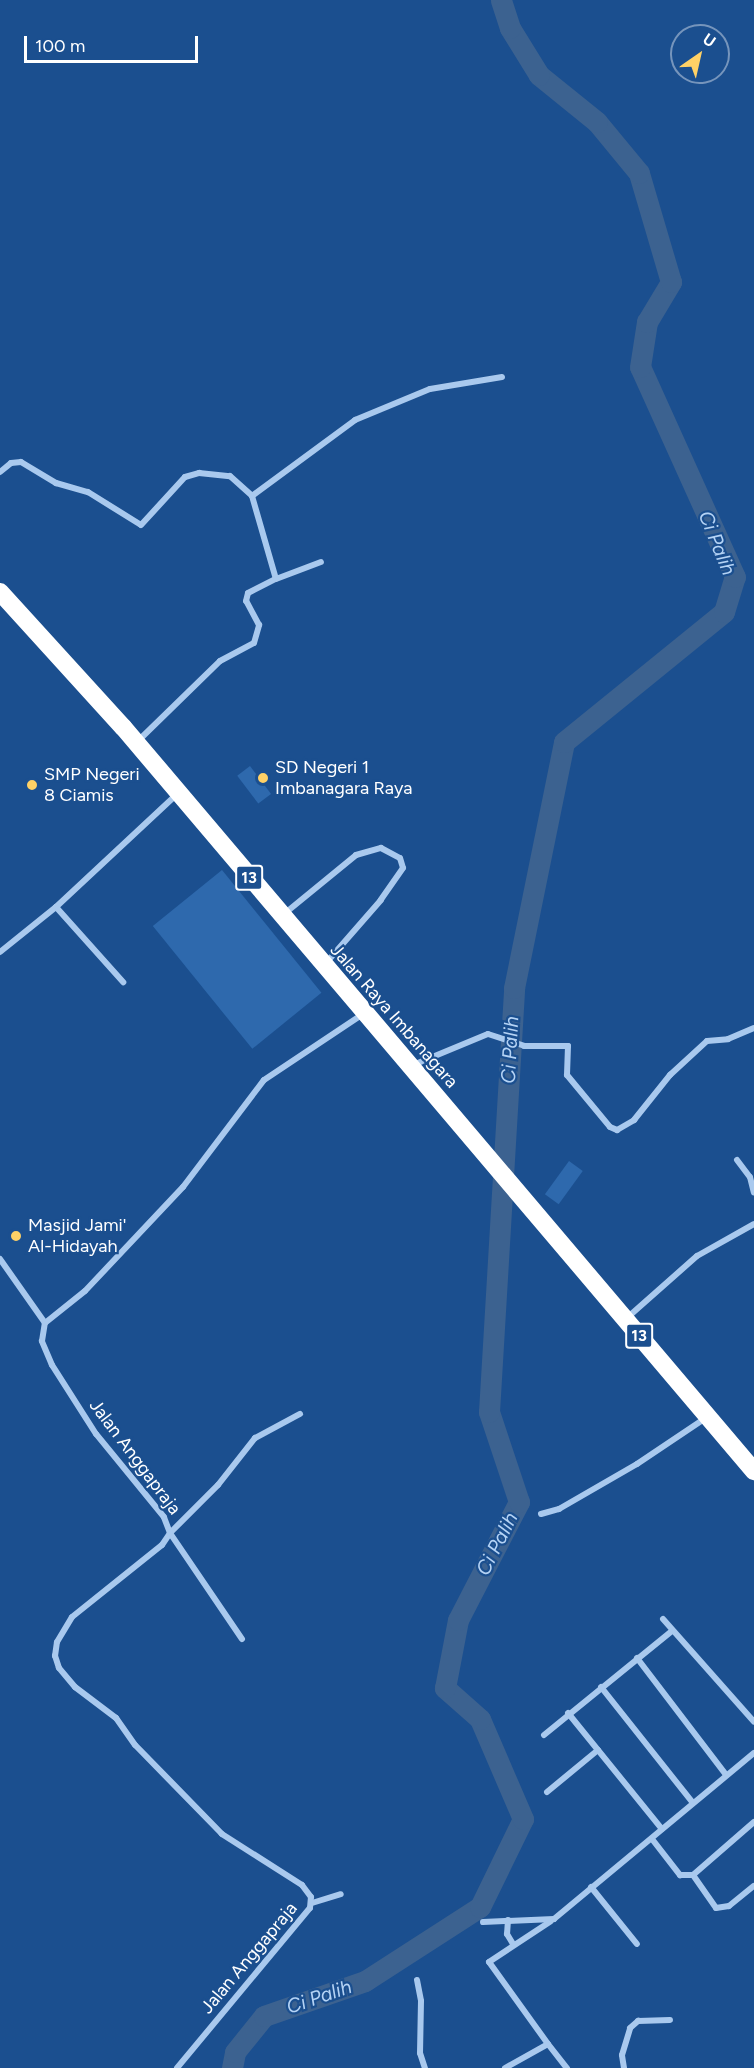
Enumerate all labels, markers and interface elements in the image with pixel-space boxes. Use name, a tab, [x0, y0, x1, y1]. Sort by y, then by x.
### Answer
scale bar	[27, 24, 201, 62]
north arrow	[670, 24, 730, 84]
text: U	[699, 29, 719, 51]
text: 100 m	[35, 35, 85, 57]
water label: Ci Palih	[693, 507, 741, 579]
place label: SD Negeri 1 Imbanagara Raya	[275, 757, 412, 800]
place label: SMP Negeri 8 Ciamis	[44, 764, 140, 806]
marker: SD Negeri 1 Imbanagara Raya	[256, 771, 270, 785]
marker: SMP Negeri 8 Ciamis	[25, 778, 39, 792]
road number: 13	[234, 865, 264, 891]
street label: Jalan Raya Imbanagara	[326, 940, 462, 1092]
water label: Ci Palih	[496, 1016, 524, 1084]
place label: Masjid Jami' Al-Hidayah	[28, 1215, 126, 1258]
marker: Masjid Jami' Al-Hidayah	[9, 1229, 23, 1243]
road number: 13	[624, 1323, 654, 1349]
street label: Jalan Anggapraja	[85, 1395, 185, 1519]
water label: Ci Palih	[471, 1509, 523, 1579]
street label: Jalan Anggapraja	[196, 1898, 302, 2018]
water label: Ci Palih	[283, 1975, 355, 2019]

